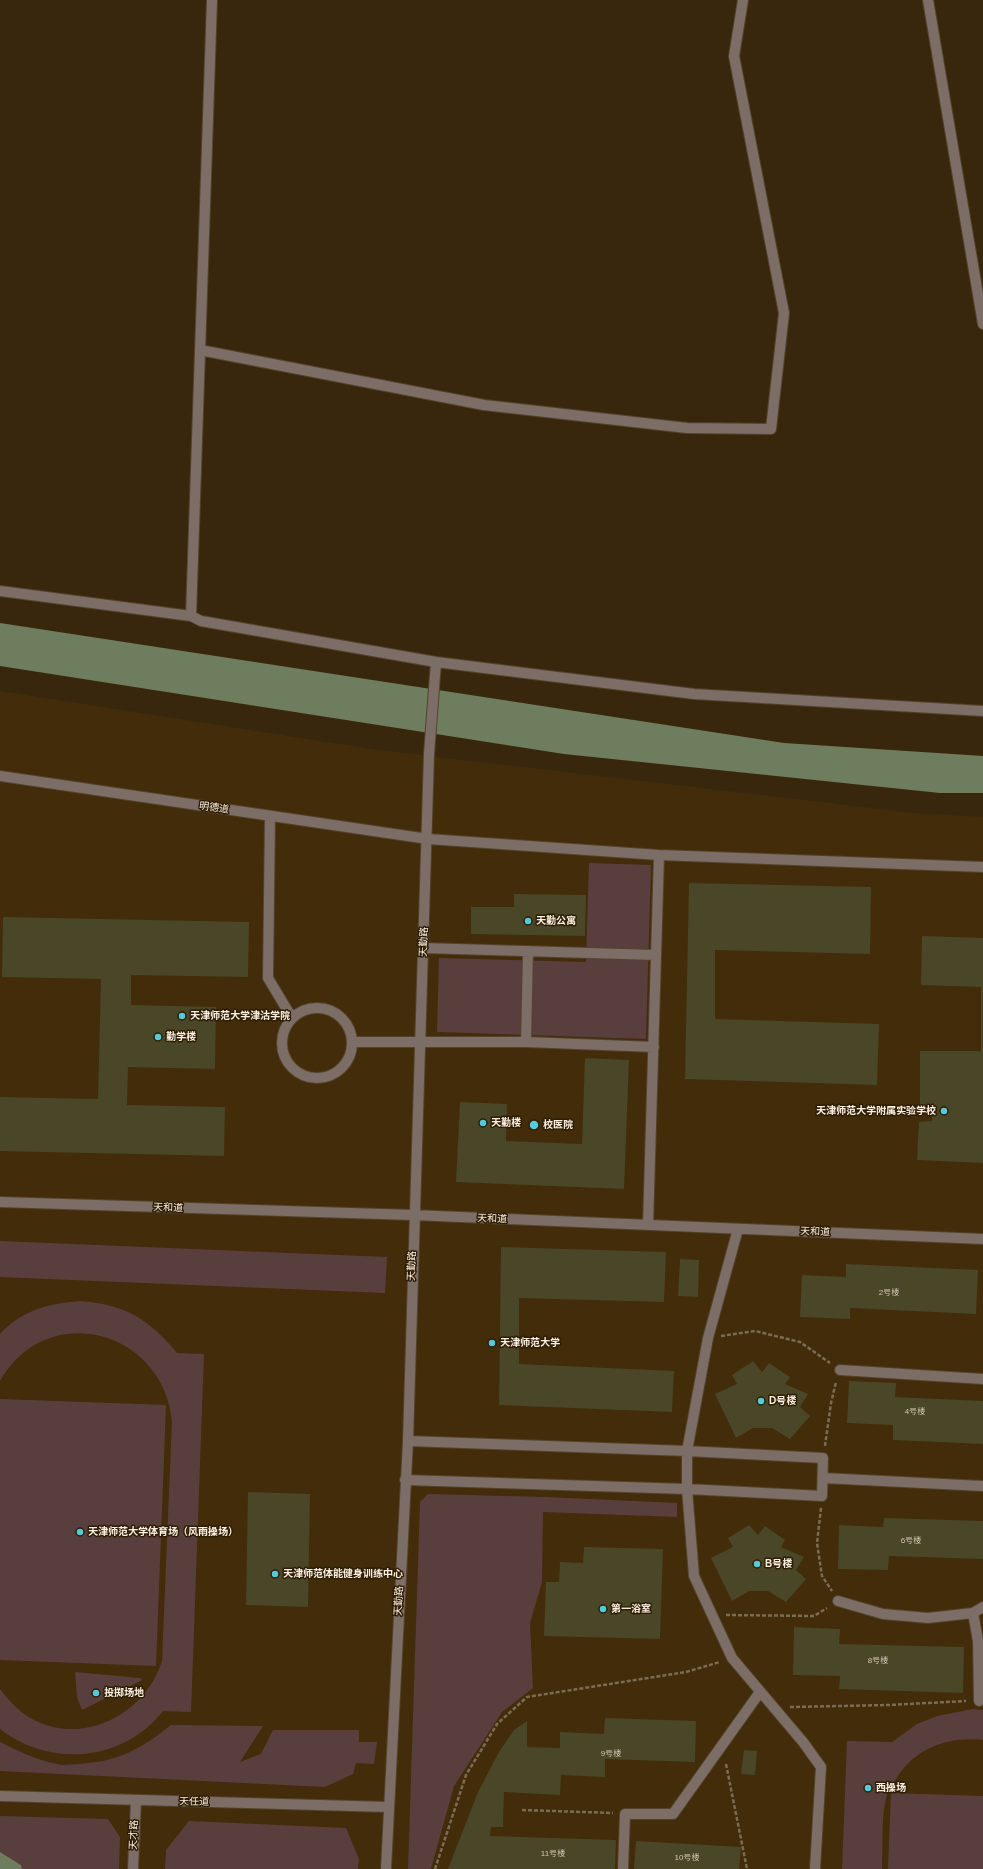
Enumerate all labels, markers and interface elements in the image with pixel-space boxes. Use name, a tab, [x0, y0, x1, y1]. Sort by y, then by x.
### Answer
street label: 明德道	[198, 800, 230, 816]
place label: 天勤公寓	[536, 915, 576, 927]
marker: 天勤公寓	[523, 916, 533, 926]
street label: 天勤路	[417, 927, 431, 957]
place label: 天津师范大学津沽学院	[190, 1010, 290, 1022]
marker: 天津师范大学津沽学院	[177, 1011, 187, 1021]
place label: 勤学楼	[166, 1031, 196, 1043]
marker: 勤学楼	[153, 1032, 163, 1042]
place label: 天津师范大学附属实验学校	[816, 1105, 936, 1117]
marker: 天津师范大学附属实验学校	[939, 1106, 949, 1116]
place label: 天勤楼	[491, 1117, 521, 1129]
marker: 天勤楼	[478, 1118, 488, 1128]
marker: 校医院	[528, 1119, 540, 1131]
place label: 校医院	[543, 1119, 573, 1131]
street label: 天和道	[153, 1201, 183, 1215]
street label: 天和道	[477, 1212, 507, 1226]
street label: 天和道	[800, 1225, 830, 1239]
street label: 天勤路	[405, 1251, 419, 1281]
house number: 2号楼	[879, 1288, 899, 1298]
place label: 天津师范大学	[500, 1337, 560, 1349]
marker: 天津师范大学	[487, 1338, 497, 1348]
place label: D号楼	[769, 1395, 796, 1407]
marker: D号楼	[756, 1396, 766, 1406]
house number: 4号楼	[905, 1407, 925, 1417]
place label: 天津师范大学体育场（风雨操场）	[88, 1526, 238, 1538]
marker: 天津师范大学体育场（风雨操场）	[75, 1527, 85, 1537]
house number: 6号楼	[901, 1536, 921, 1546]
place label: B号楼	[765, 1558, 792, 1570]
marker: B号楼	[752, 1559, 762, 1569]
place label: 天津师范体能健身训练中心	[283, 1568, 403, 1580]
marker: 天津师范体能健身训练中心	[270, 1569, 280, 1579]
street label: 天勤路	[392, 1586, 406, 1616]
place label: 第一浴室	[611, 1603, 651, 1615]
marker: 第一浴室	[598, 1604, 608, 1614]
house number: 8号楼	[868, 1656, 888, 1666]
place label: 投掷场地	[104, 1687, 144, 1699]
marker: 投掷场地	[91, 1688, 101, 1698]
house number: 9号楼	[601, 1749, 621, 1759]
place label: 西操场	[876, 1782, 906, 1794]
marker: 西操场	[863, 1783, 873, 1793]
street label: 天任道	[179, 1796, 209, 1808]
street label: 天才路	[127, 1820, 141, 1850]
house number: 11号楼	[541, 1849, 565, 1859]
house number: 10号楼	[675, 1853, 699, 1863]

